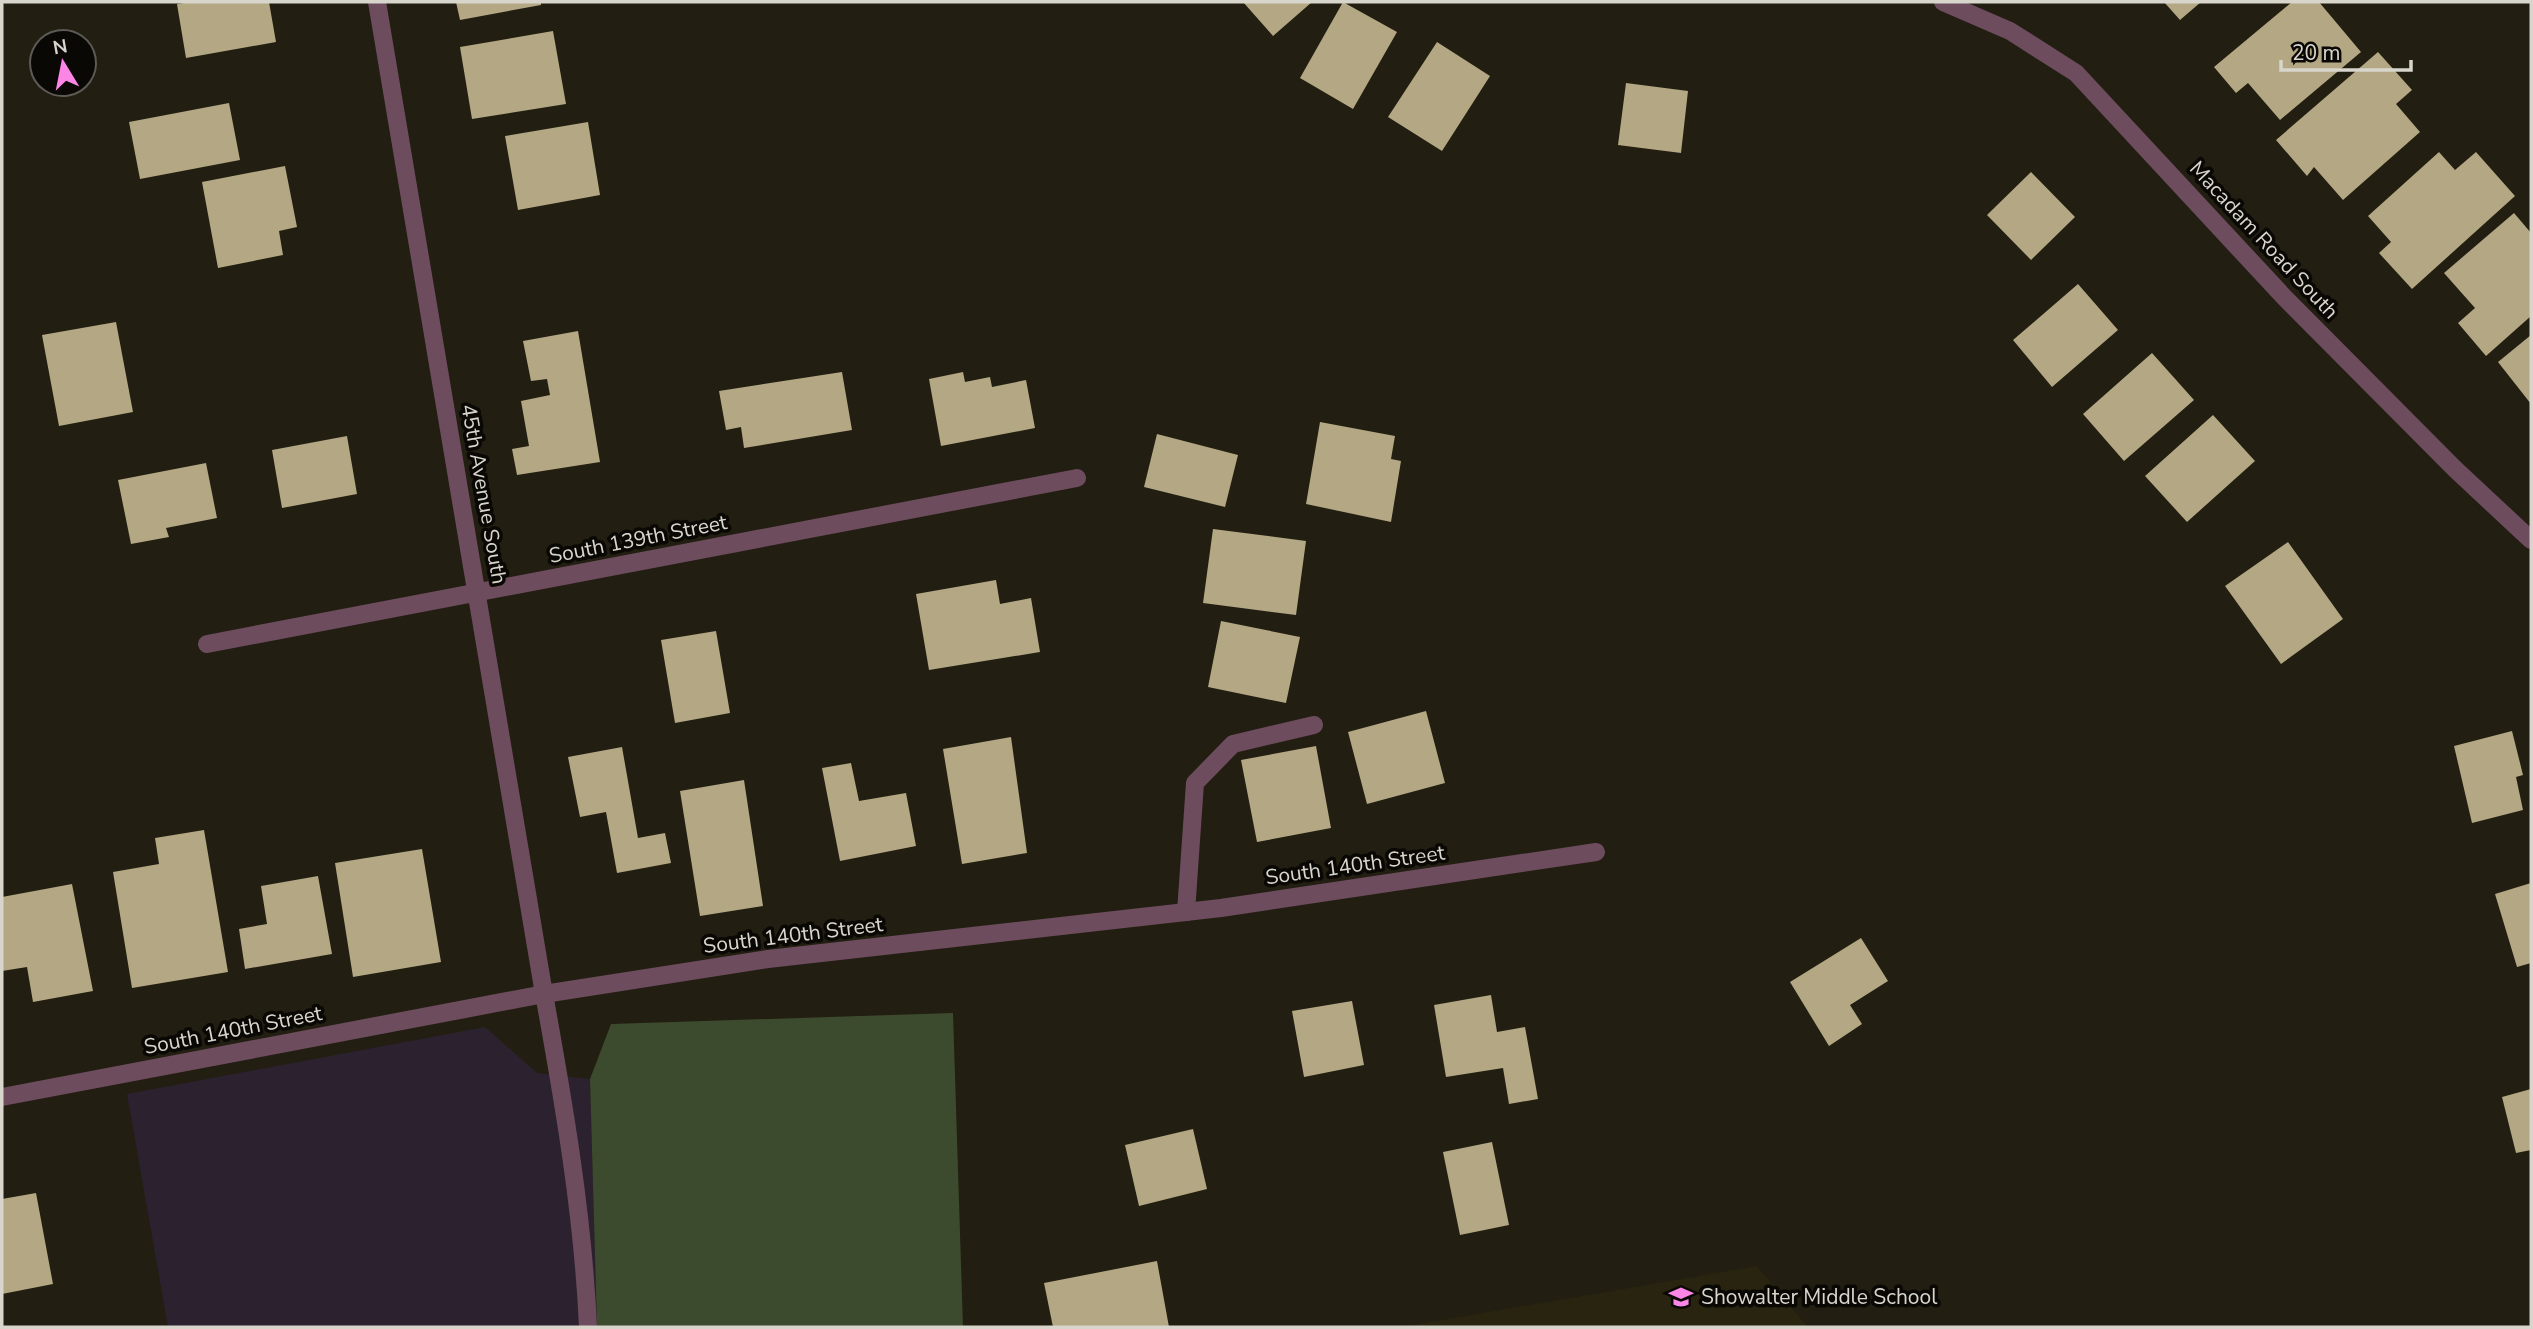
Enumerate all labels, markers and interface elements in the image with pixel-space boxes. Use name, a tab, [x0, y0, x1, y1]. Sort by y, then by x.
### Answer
north arrow	[28, 28, 98, 98]
scale bar	[2281, 28, 2410, 72]
text: N	[51, 33, 69, 61]
text: 20 m	[2292, 39, 2341, 67]
street label: Macadam Road South	[2183, 155, 2345, 325]
street label: 45th Avenue South	[454, 402, 514, 586]
street label: South 139th Street	[547, 508, 730, 570]
street label: South 140th Street	[1264, 838, 1447, 891]
street label: South 140th Street	[702, 910, 885, 960]
street label: South 140th Street	[142, 999, 325, 1061]
school or university icon: Showalter Middle School	[1667, 1283, 1695, 1311]
place label: Showalter Middle School	[1701, 1283, 1938, 1311]

